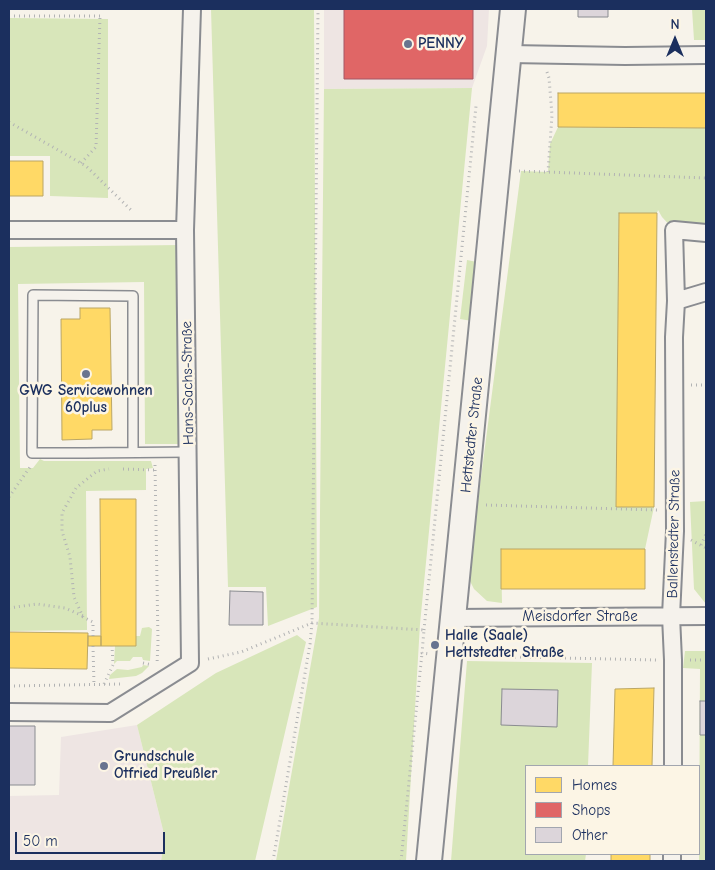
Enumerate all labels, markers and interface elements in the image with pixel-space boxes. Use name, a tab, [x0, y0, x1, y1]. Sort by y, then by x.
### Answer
north arrow	[650, 15, 700, 65]
text: N	[670, 16, 680, 33]
place label: PENNY	[418, 35, 463, 53]
marker: PENNY	[402, 38, 414, 50]
street label: Hans-Sachs-Straße	[178, 321, 198, 445]
marker: GWG Servicewohnen 60plus	[80, 368, 92, 380]
street label: Hettstedter Straße	[457, 376, 487, 494]
place label: GWG Servicewohnen 60plus	[19, 382, 153, 417]
street label: Ballenstedter Straße	[664, 470, 684, 598]
street label: Meisdorfer Straße	[522, 608, 638, 626]
place label: Halle (Saale) Hettstedter Straße	[445, 627, 564, 662]
marker: Halle (Saale) Hettstedter Straße	[429, 639, 441, 651]
place label: Grundschule Otfried Preußler	[114, 748, 217, 783]
marker: Grundschule Otfried Preußler	[98, 760, 110, 772]
legend	[525, 765, 700, 855]
text: Homes	[572, 776, 617, 794]
text: Shops	[572, 801, 610, 819]
scale bar	[18, 822, 168, 854]
text: Other	[572, 826, 607, 844]
text: 50 m	[23, 832, 58, 850]

